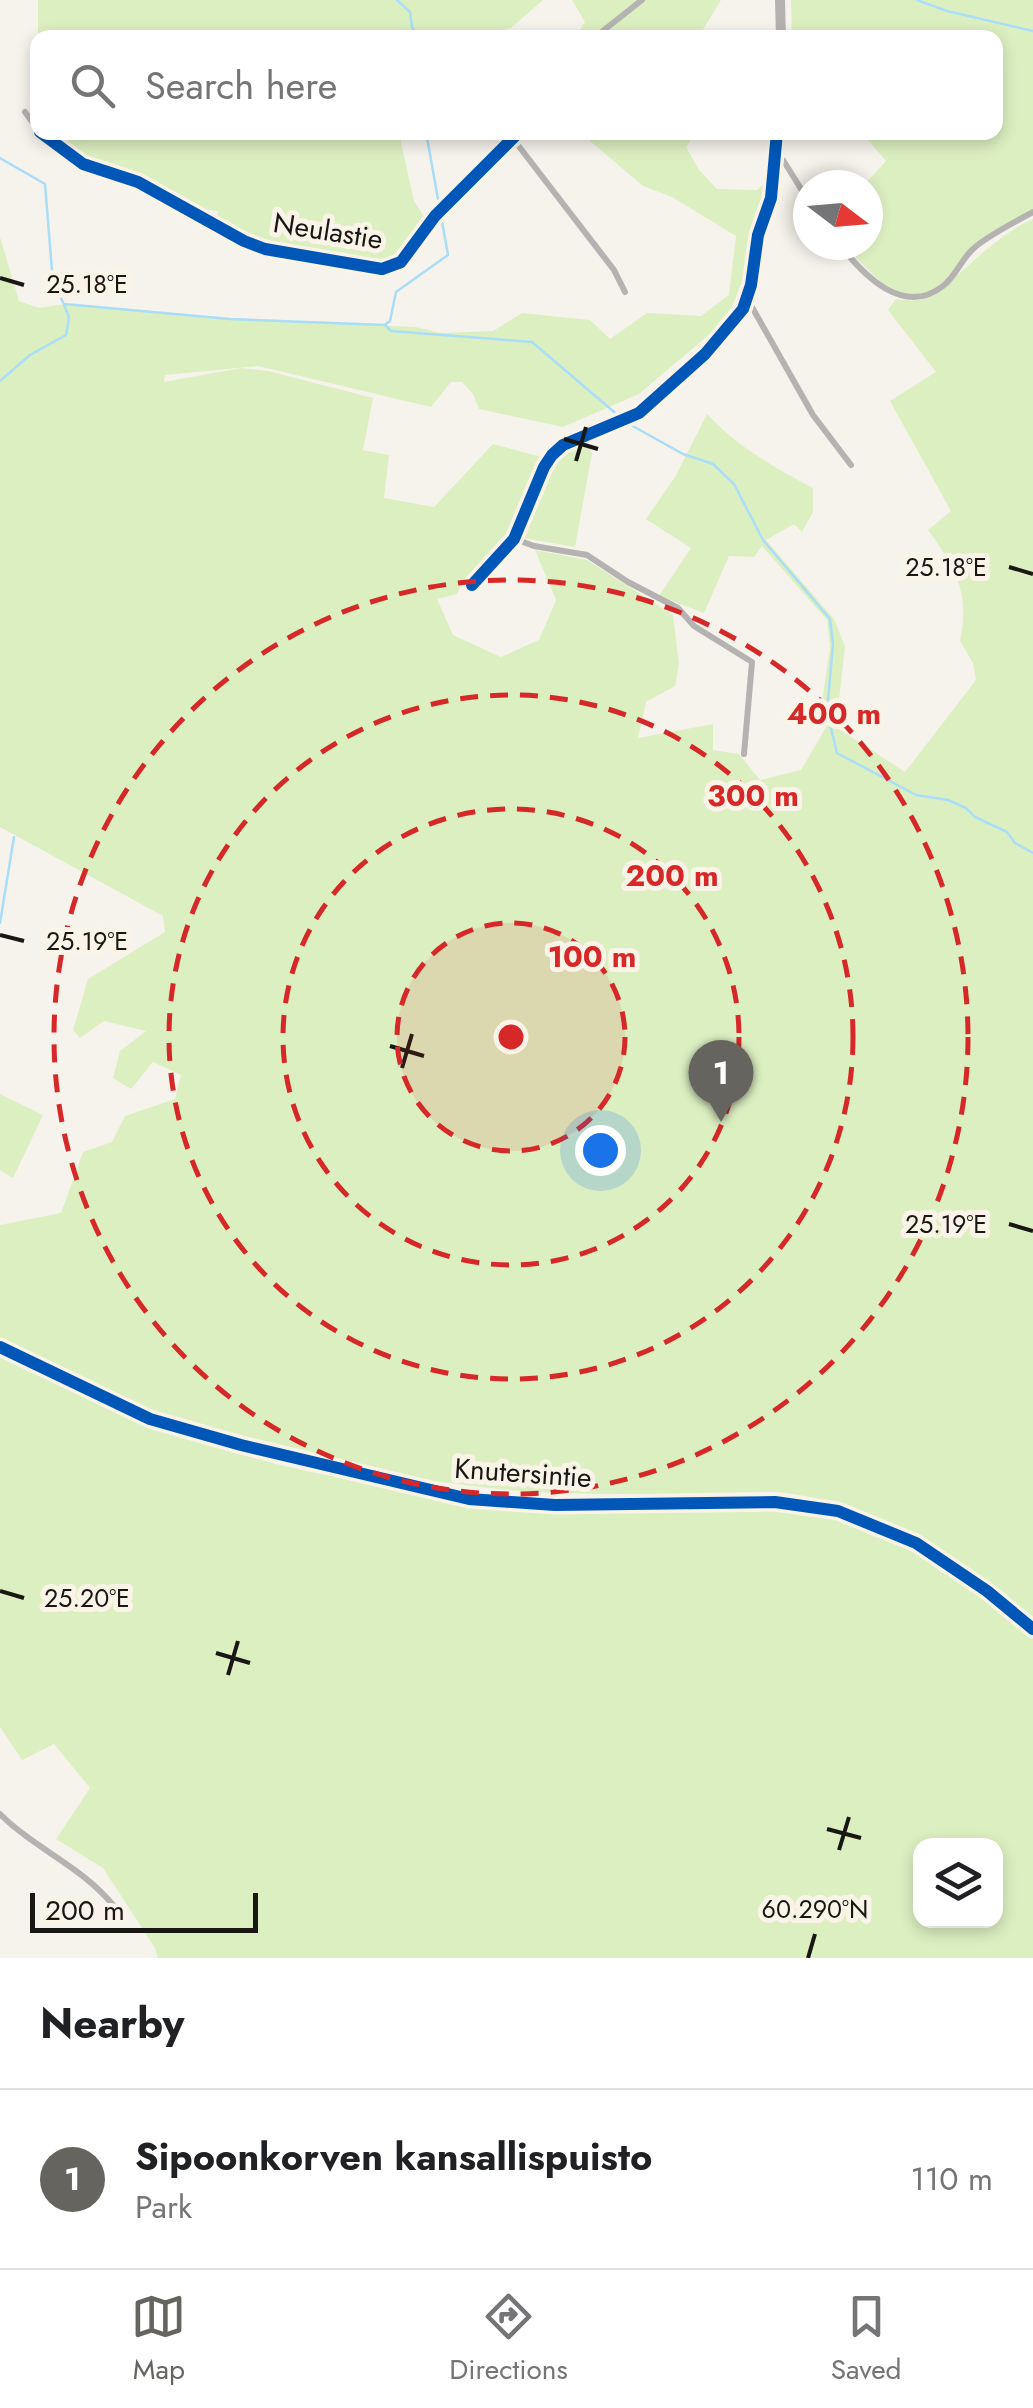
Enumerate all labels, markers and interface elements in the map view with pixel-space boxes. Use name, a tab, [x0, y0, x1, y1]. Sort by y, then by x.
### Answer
search box	[30, 30, 1003, 140]
icon: search	[65, 58, 120, 113]
text: Search here	[145, 58, 337, 113]
north arrow	[793, 170, 883, 260]
street label: Neulastie	[270, 202, 386, 260]
text: 25.18°E	[46, 266, 128, 302]
text: 25.18°E	[905, 549, 987, 585]
text: 400 m	[787, 692, 881, 735]
text: 300 m	[707, 774, 799, 817]
text: 200 m	[626, 854, 719, 897]
text: 25.19°E	[46, 923, 128, 959]
text: 100 m	[548, 935, 636, 978]
centre of rings	[493, 1019, 529, 1055]
pin: 1	[688, 1040, 754, 1122]
your location	[575, 1125, 626, 1176]
text: 25.19°E	[905, 1206, 987, 1242]
street label: Knutersintie	[453, 1448, 593, 1498]
text: 25.20°E	[44, 1580, 130, 1616]
map controls	[913, 1838, 1003, 1928]
button: layers	[913, 1838, 1003, 1928]
scale bar	[30, 1888, 258, 1932]
text: 200 m	[45, 1890, 125, 1931]
text: 60.290°N	[762, 1891, 868, 1927]
text: Nearby	[40, 1993, 184, 2054]
text: Sipoonkorven kansallispuisto	[135, 2129, 652, 2184]
text: 1	[64, 2156, 81, 2202]
text: 110 m	[910, 2156, 993, 2202]
text: Park	[135, 2184, 192, 2230]
tab: Map	[131, 2289, 186, 2390]
tab: Directions	[449, 2289, 568, 2390]
tab: Saved	[831, 2289, 902, 2390]

